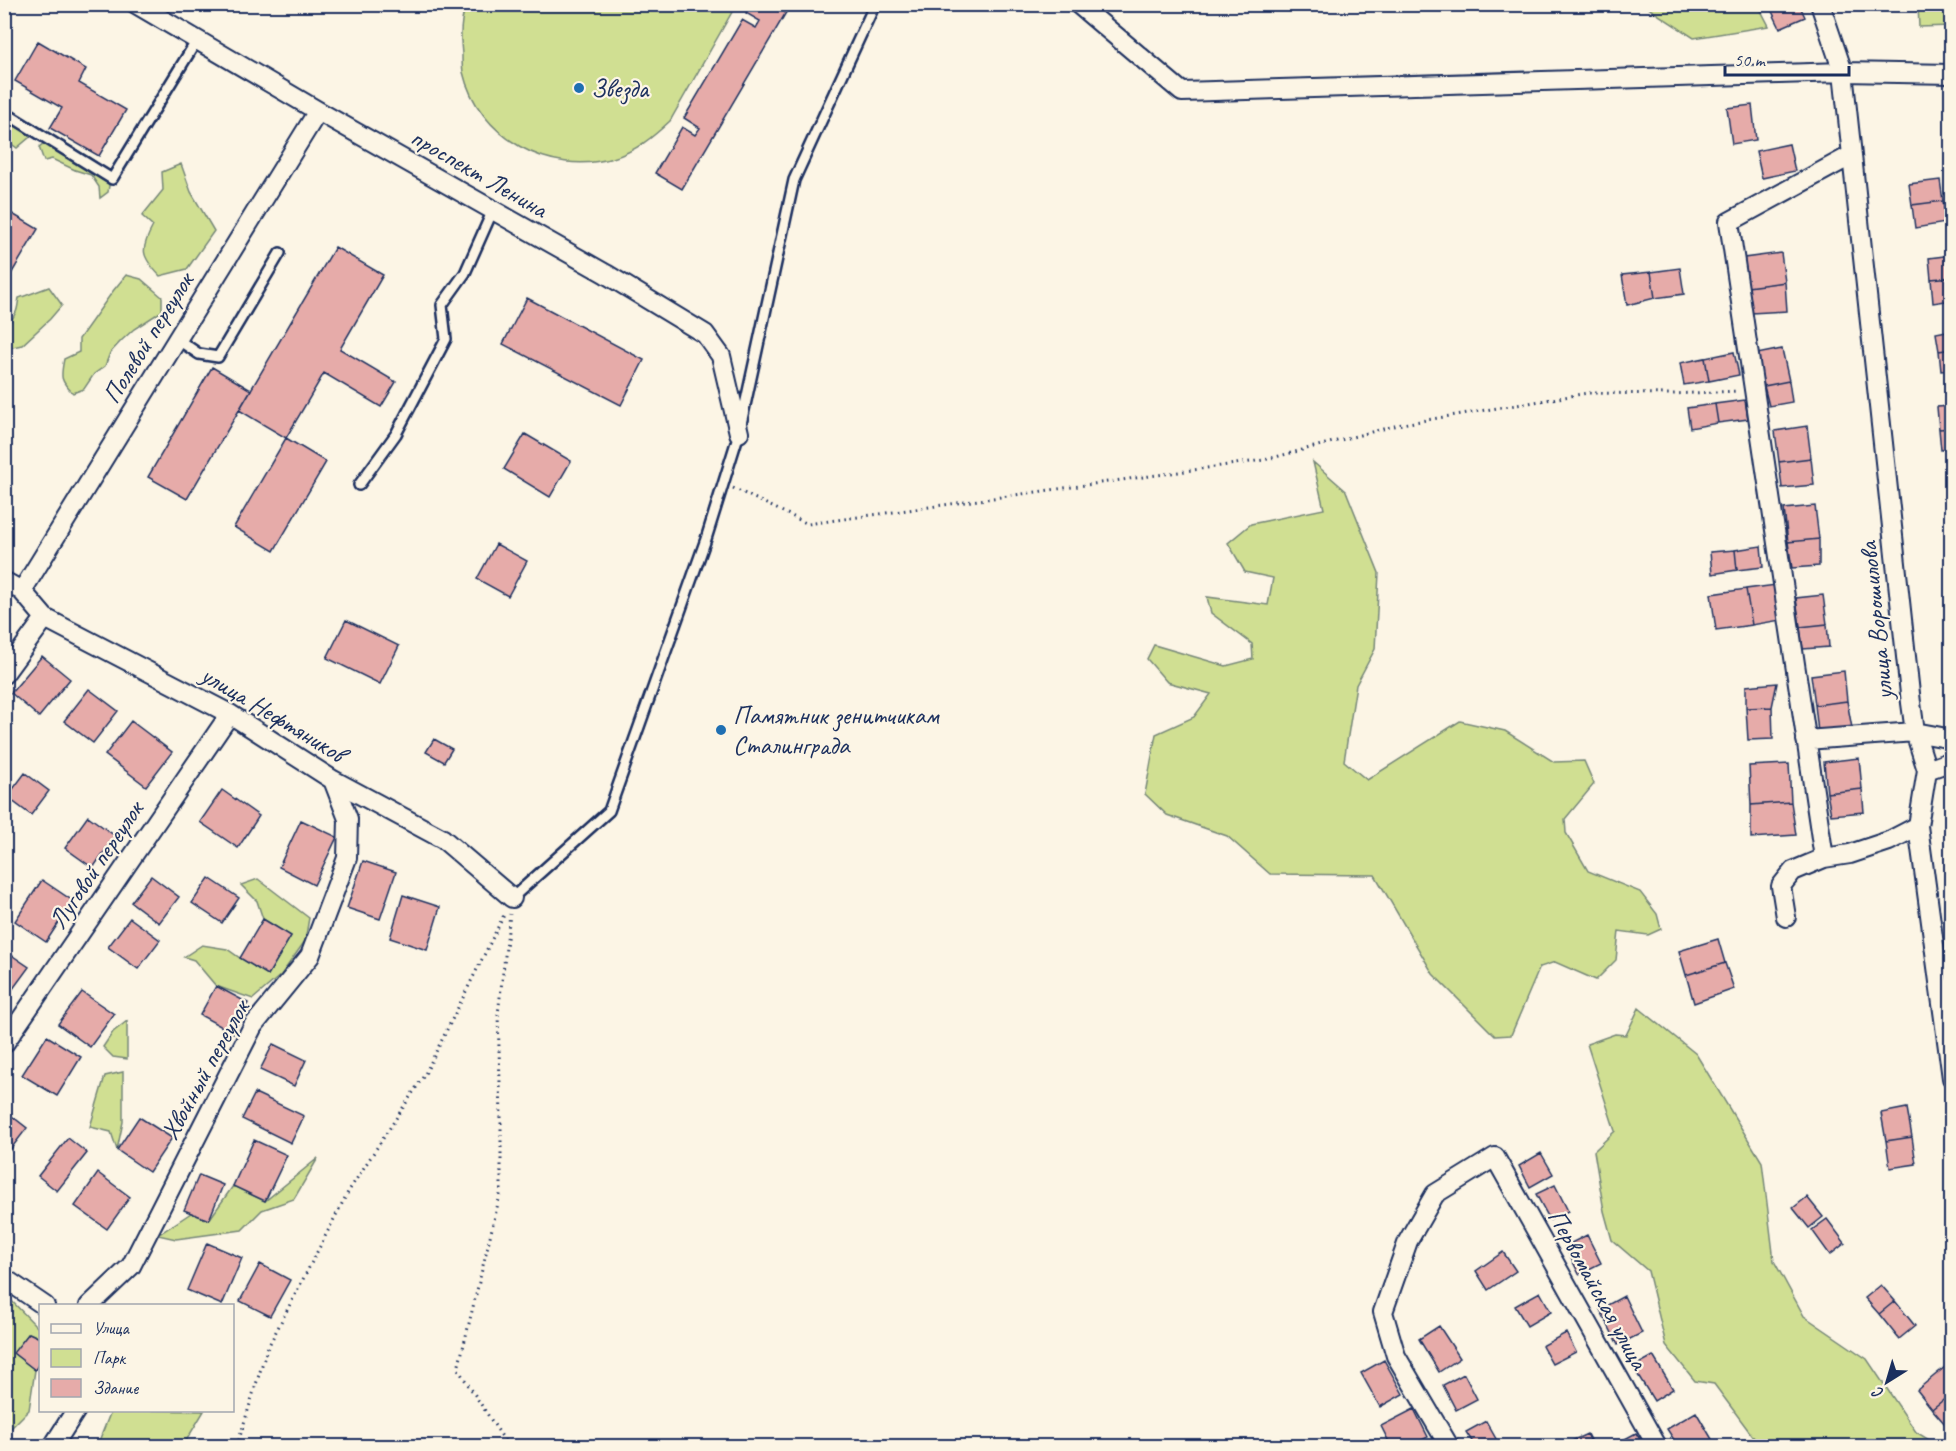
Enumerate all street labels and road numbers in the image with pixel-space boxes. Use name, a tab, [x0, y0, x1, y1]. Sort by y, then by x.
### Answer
street label: проспект Ленина	[405, 121, 555, 226]
street label: Полевой переулок	[95, 265, 202, 409]
street label: улица Ворошилова	[1851, 539, 1901, 704]
street label: улица Нефтяников	[193, 657, 356, 773]
street label: Луговой переулок	[41, 793, 152, 935]
street label: Хвойный переулок	[153, 993, 258, 1145]
street label: Первомайская улица	[1540, 1203, 1656, 1376]

